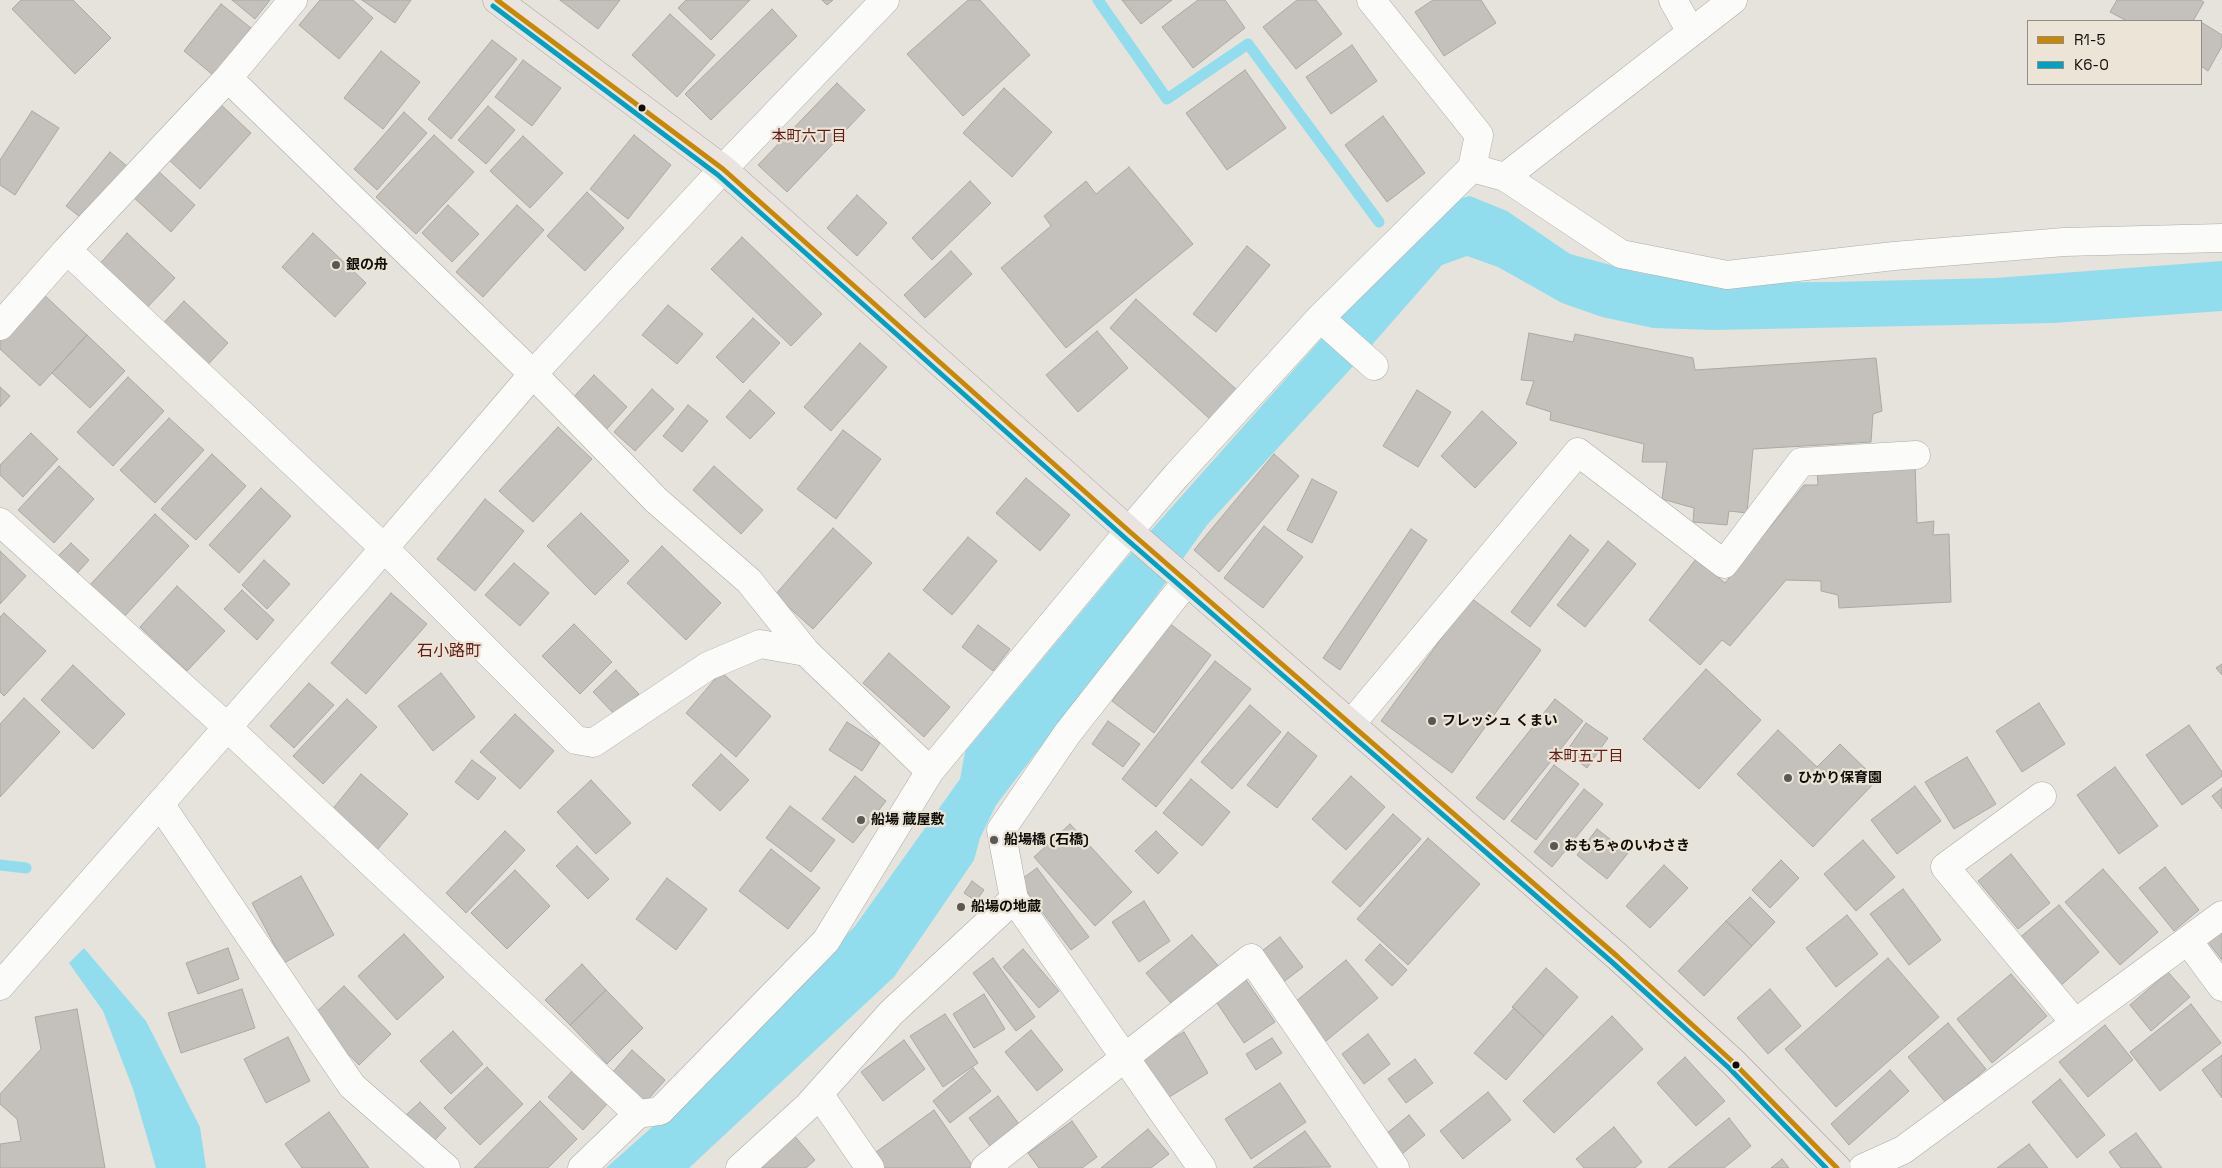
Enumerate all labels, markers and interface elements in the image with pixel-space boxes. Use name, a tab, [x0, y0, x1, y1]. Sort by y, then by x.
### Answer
legend	[2027, 20, 2202, 85]
text: R1-5	[2074, 30, 2106, 49]
text: K6-0	[2074, 55, 2109, 74]
unlabelled marker	[637, 103, 647, 113]
district label: 本町六丁目	[772, 128, 846, 146]
place label: 銀の舟	[346, 257, 388, 273]
marker: 銀の舟	[330, 259, 342, 271]
district label: 石小路町	[417, 642, 481, 662]
place label: フレッシュ くまい	[1442, 713, 1558, 729]
marker: フレッシュ くまい	[1426, 715, 1438, 727]
district label: 本町五丁目	[1549, 748, 1623, 766]
place label: ひかり保育園	[1798, 770, 1882, 786]
marker: ひかり保育園	[1782, 772, 1794, 784]
place label: 船場 蔵屋敷	[871, 812, 945, 828]
marker: 船場 蔵屋敷	[855, 814, 867, 826]
place label: 船場橋 (石橋)	[1004, 832, 1089, 848]
marker: 船場橋 (石橋)	[988, 834, 1000, 846]
place label: おもちゃのいわさき	[1564, 838, 1690, 854]
marker: おもちゃのいわさき	[1548, 840, 1560, 852]
place label: 船場の地蔵	[971, 899, 1041, 915]
marker: 船場の地蔵	[955, 901, 967, 913]
unlabelled marker	[1731, 1060, 1741, 1070]

